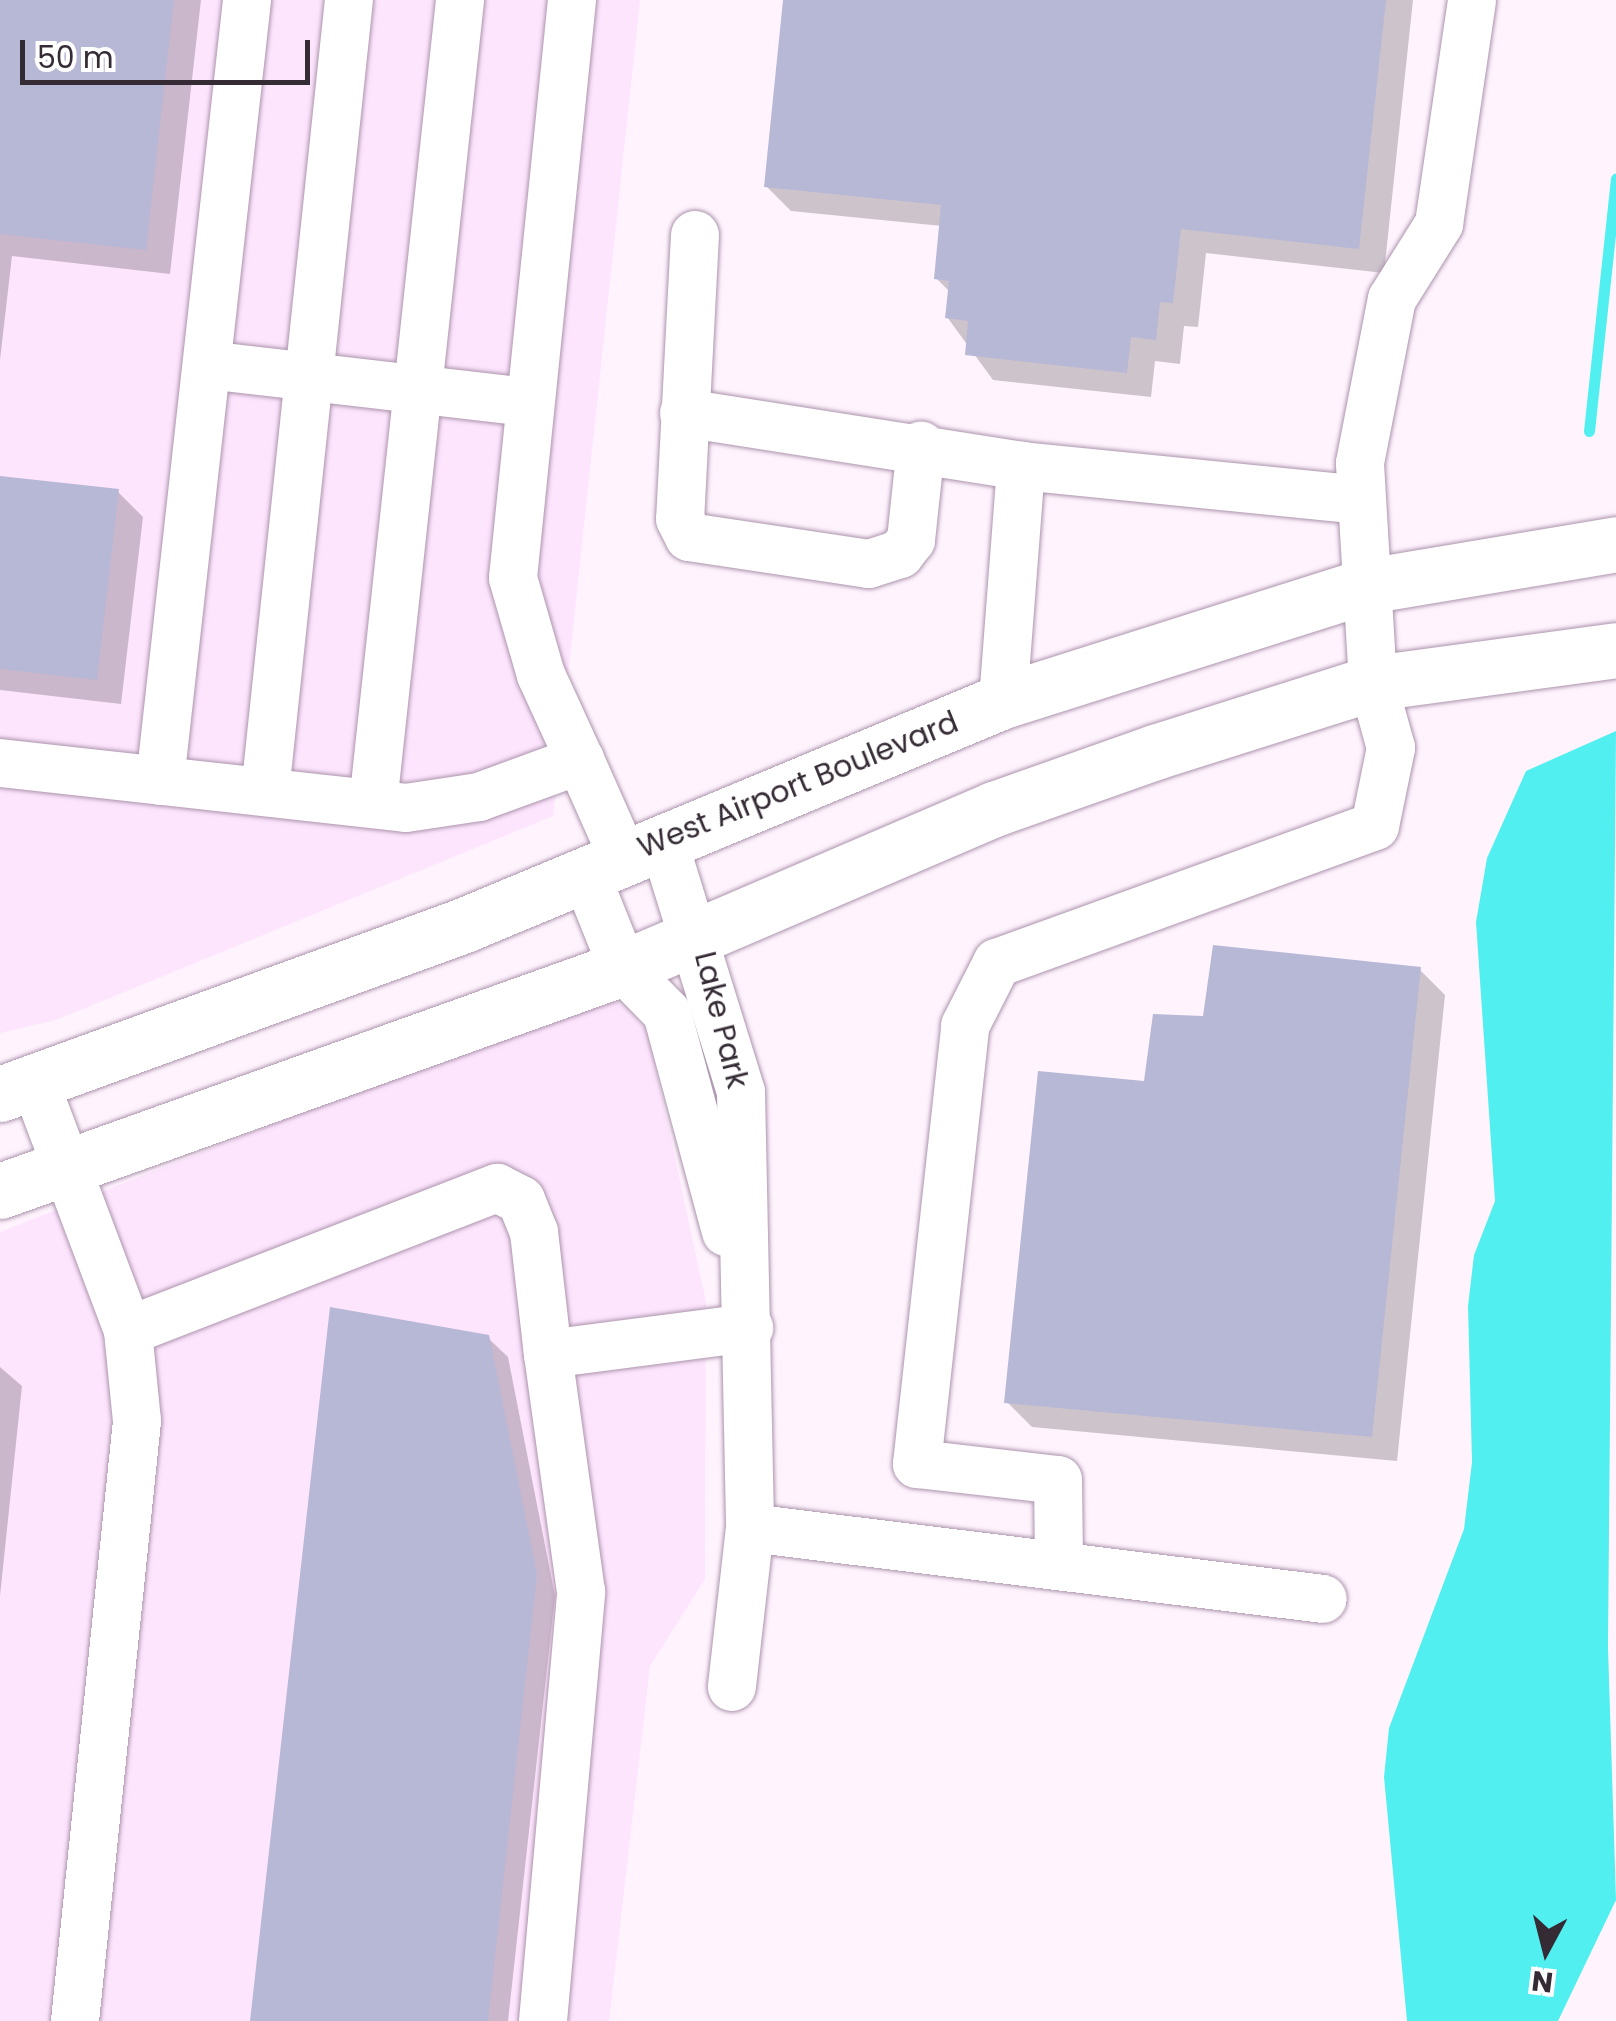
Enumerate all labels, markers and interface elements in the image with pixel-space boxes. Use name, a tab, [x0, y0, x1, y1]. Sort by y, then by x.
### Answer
scale bar	[25, 20, 315, 82]
text: 50 m	[37, 36, 114, 79]
street label: West Airport Boulevard	[633, 704, 963, 866]
street label: Lake Park	[687, 948, 755, 1092]
north arrow	[1496, 1901, 1596, 2001]
text: N	[1529, 1961, 1555, 2002]

